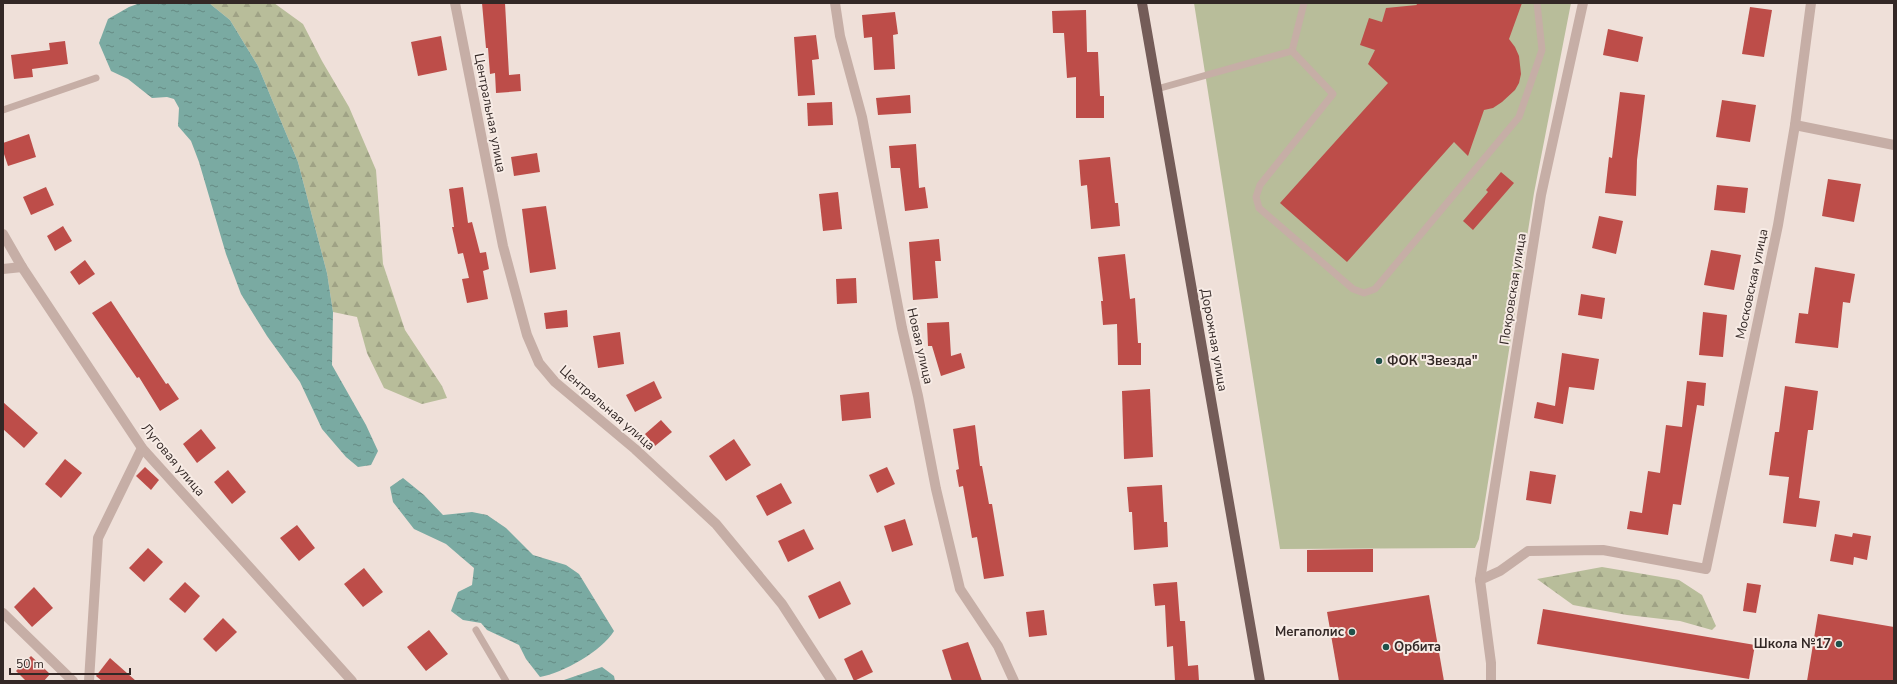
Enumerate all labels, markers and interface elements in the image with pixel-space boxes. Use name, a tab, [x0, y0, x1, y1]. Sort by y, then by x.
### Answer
street label: Центральная улица	[470, 52, 510, 174]
street label: Московская улица	[1731, 227, 1773, 341]
street label: Покровская улица	[1495, 232, 1531, 346]
street label: Дорожная улица	[1196, 287, 1232, 393]
street label: Новая улица	[902, 306, 938, 386]
place label: ФОК "Звезда"	[1387, 352, 1478, 370]
marker: ФОК "Звезда"	[1374, 356, 1384, 366]
street label: Центральная улица	[555, 361, 659, 455]
street label: Луговая улица	[137, 420, 209, 500]
place label: Мегаполис	[1275, 623, 1345, 641]
marker: Мегаполис	[1347, 627, 1357, 637]
place label: Школа №17	[1754, 635, 1831, 653]
place label: Орбита	[1394, 638, 1441, 656]
marker: Школа №17	[1834, 639, 1844, 649]
marker: Орбита	[1381, 642, 1391, 652]
scale bar	[10, 650, 130, 676]
text: 50 m	[16, 656, 44, 672]

